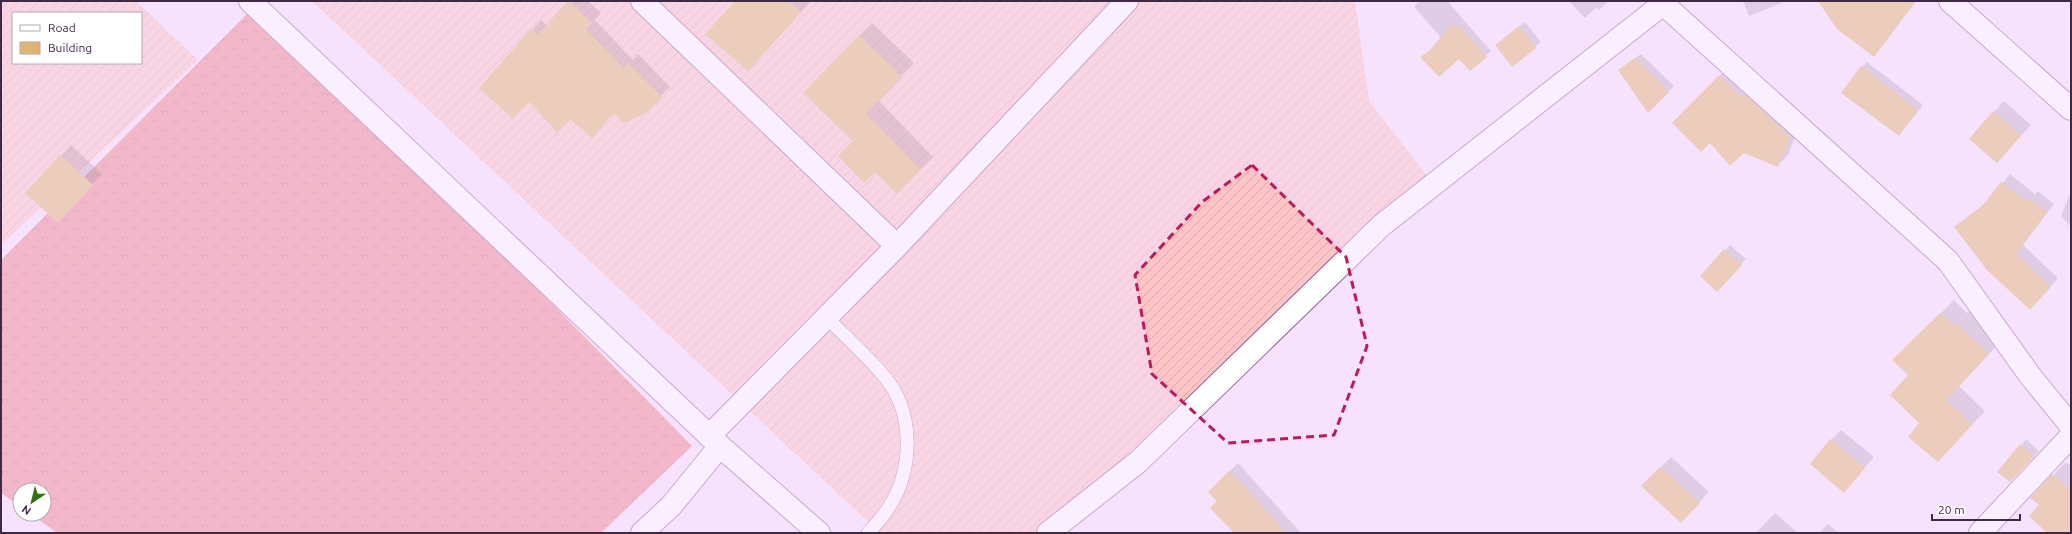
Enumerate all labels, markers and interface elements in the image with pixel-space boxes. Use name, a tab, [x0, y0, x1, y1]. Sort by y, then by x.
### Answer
legend	[12, 12, 142, 64]
text: Road	[48, 21, 76, 34]
text: Building	[48, 41, 92, 54]
north arrow	[12, 482, 52, 522]
scale bar	[1932, 496, 2020, 522]
text: N	[19, 503, 33, 517]
text: 20 m	[1938, 503, 1965, 516]

